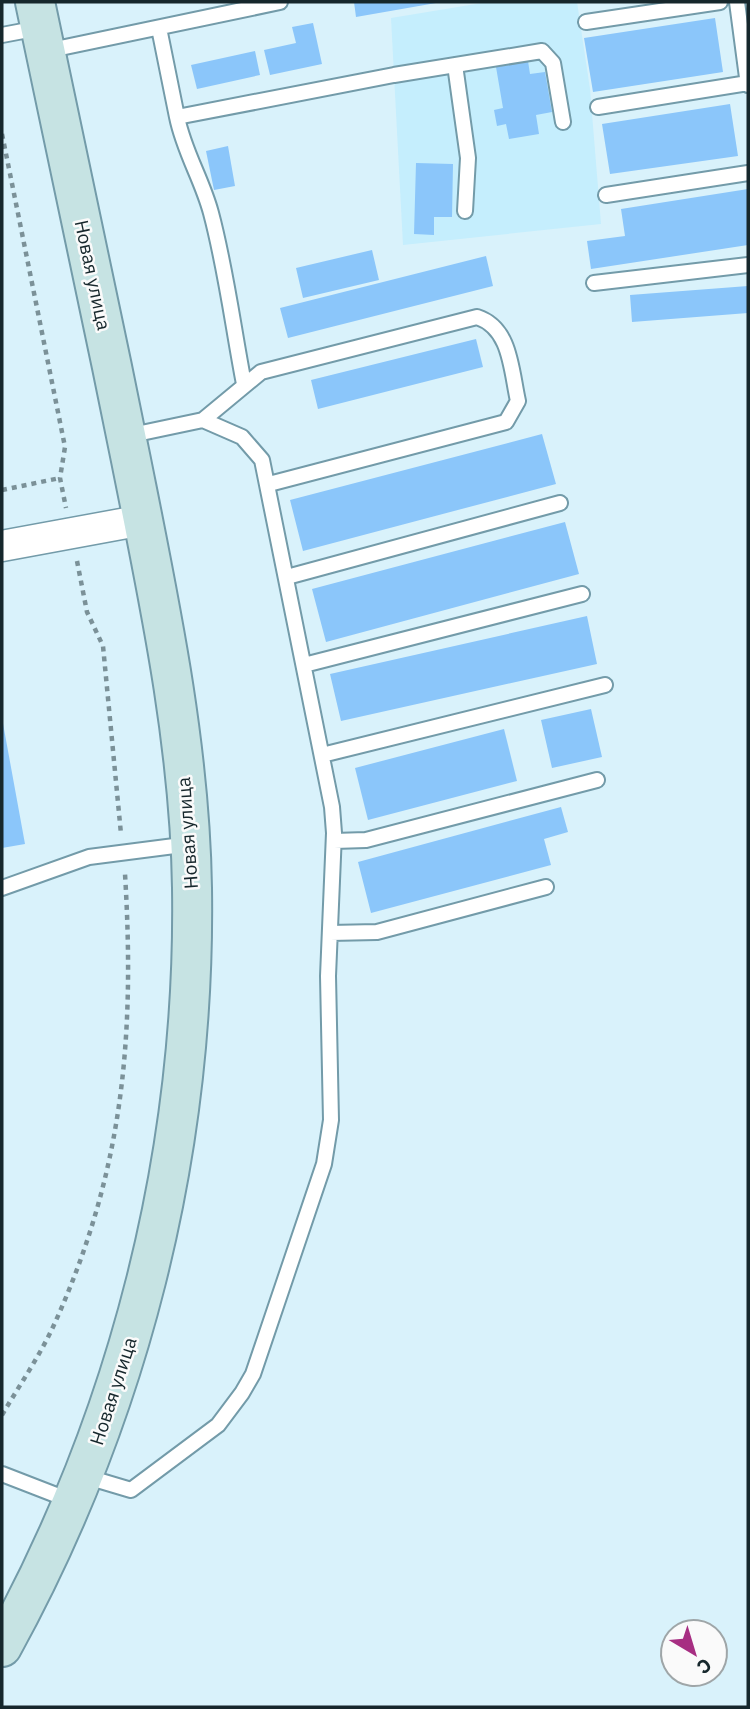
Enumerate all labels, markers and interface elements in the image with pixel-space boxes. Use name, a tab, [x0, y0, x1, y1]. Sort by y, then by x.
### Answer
street label: Новая улица	[70, 218, 116, 332]
street label: Новая улица	[171, 776, 203, 890]
street label: Новая улица	[84, 1334, 142, 1448]
north arrow	[659, 1618, 729, 1688]
text: С	[692, 1653, 717, 1680]

